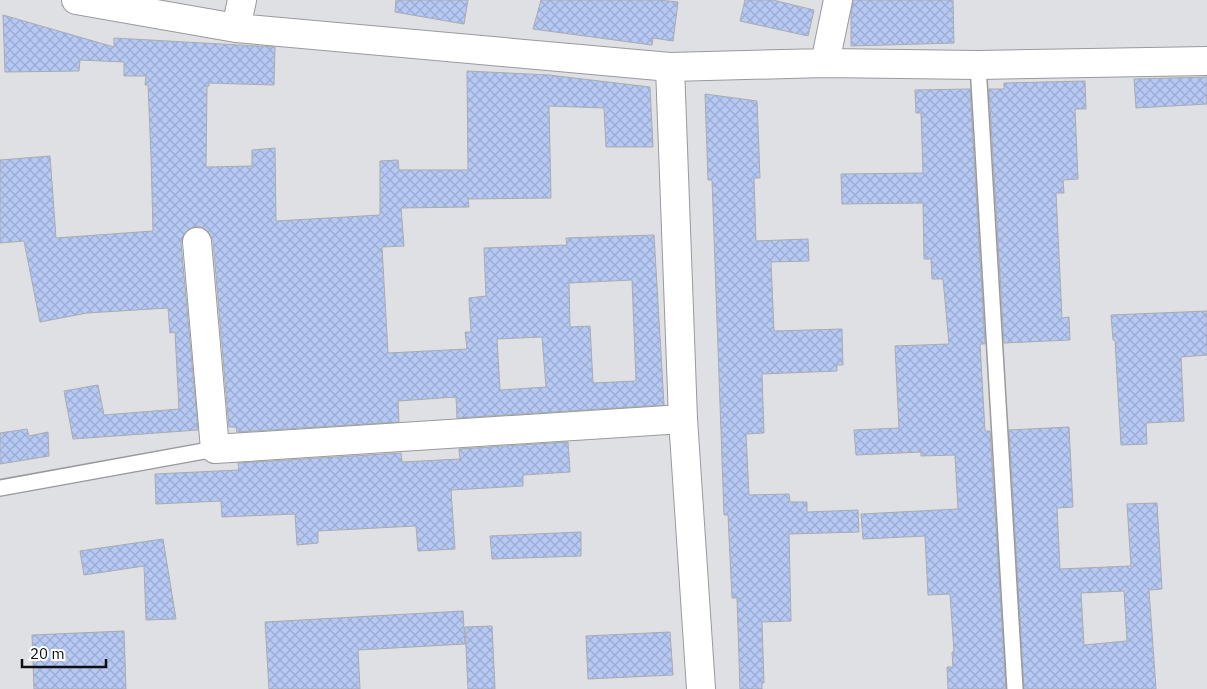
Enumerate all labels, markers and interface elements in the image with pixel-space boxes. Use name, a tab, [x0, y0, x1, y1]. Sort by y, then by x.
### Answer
scale bar	[22, 636, 106, 668]
text: 20 m	[30, 644, 65, 663]

